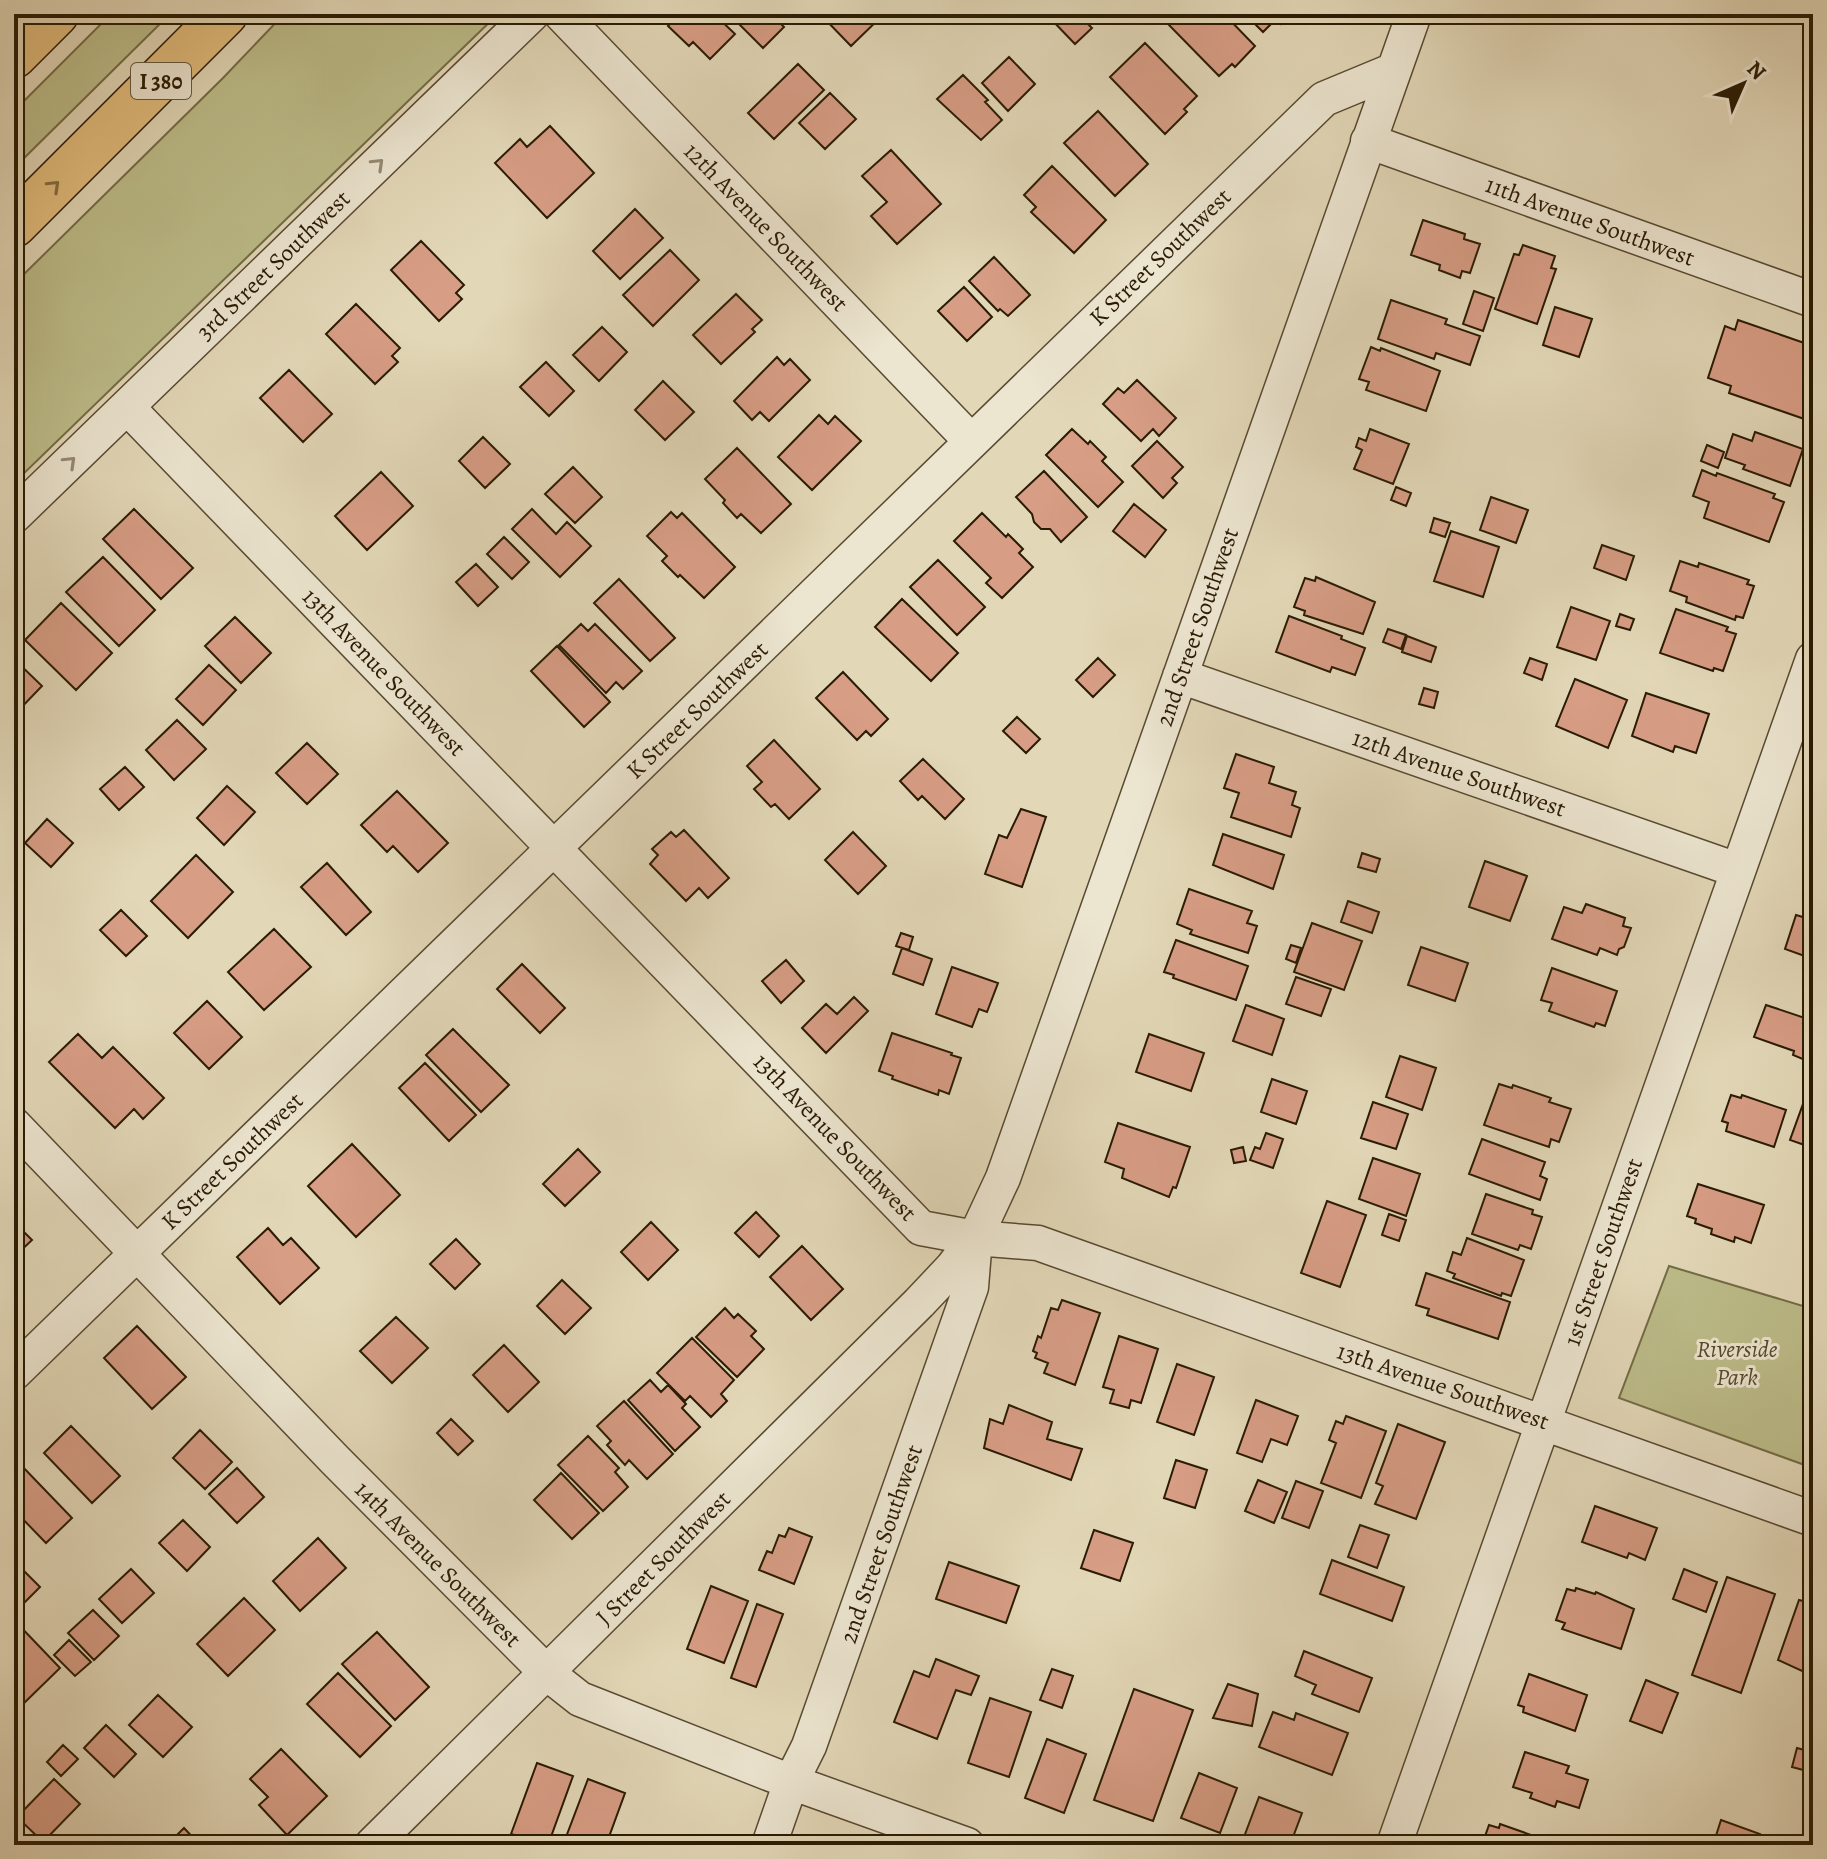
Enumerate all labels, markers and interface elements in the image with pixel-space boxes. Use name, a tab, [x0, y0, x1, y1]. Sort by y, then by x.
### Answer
north arrow	[1703, 44, 1783, 124]
text: N	[1740, 54, 1773, 87]
road number: I 380	[131, 63, 191, 99]
street label: 12th Avenue Southwest	[677, 135, 855, 319]
one-way arrow	[369, 159, 383, 173]
street label: 11th Avenue Southwest	[1481, 168, 1699, 274]
one-way arrow	[45, 181, 59, 195]
street label: K Street Southwest	[1082, 181, 1238, 333]
street label: 3rd Street Southwest	[189, 183, 357, 347]
one-way arrow	[61, 457, 75, 471]
street label: 2nd Street Southwest	[1148, 523, 1246, 731]
street label: 13th Avenue Southwest	[295, 581, 473, 763]
street label: K Street Southwest	[619, 634, 775, 786]
street label: 12th Avenue Southwest	[1348, 721, 1570, 825]
street label: 13th Avenue Southwest	[746, 1046, 924, 1228]
street label: K Street Southwest	[154, 1085, 310, 1237]
street label: 1st Street Southwest	[1556, 1154, 1650, 1350]
park label: Riverside Park	[1697, 1333, 1778, 1393]
street label: 13th Avenue Southwest	[1333, 1335, 1553, 1437]
street label: 2nd Street Southwest	[832, 1440, 930, 1648]
street label: 14th Avenue Southwest	[348, 1474, 528, 1654]
street label: J Street Southwest	[589, 1483, 738, 1632]

